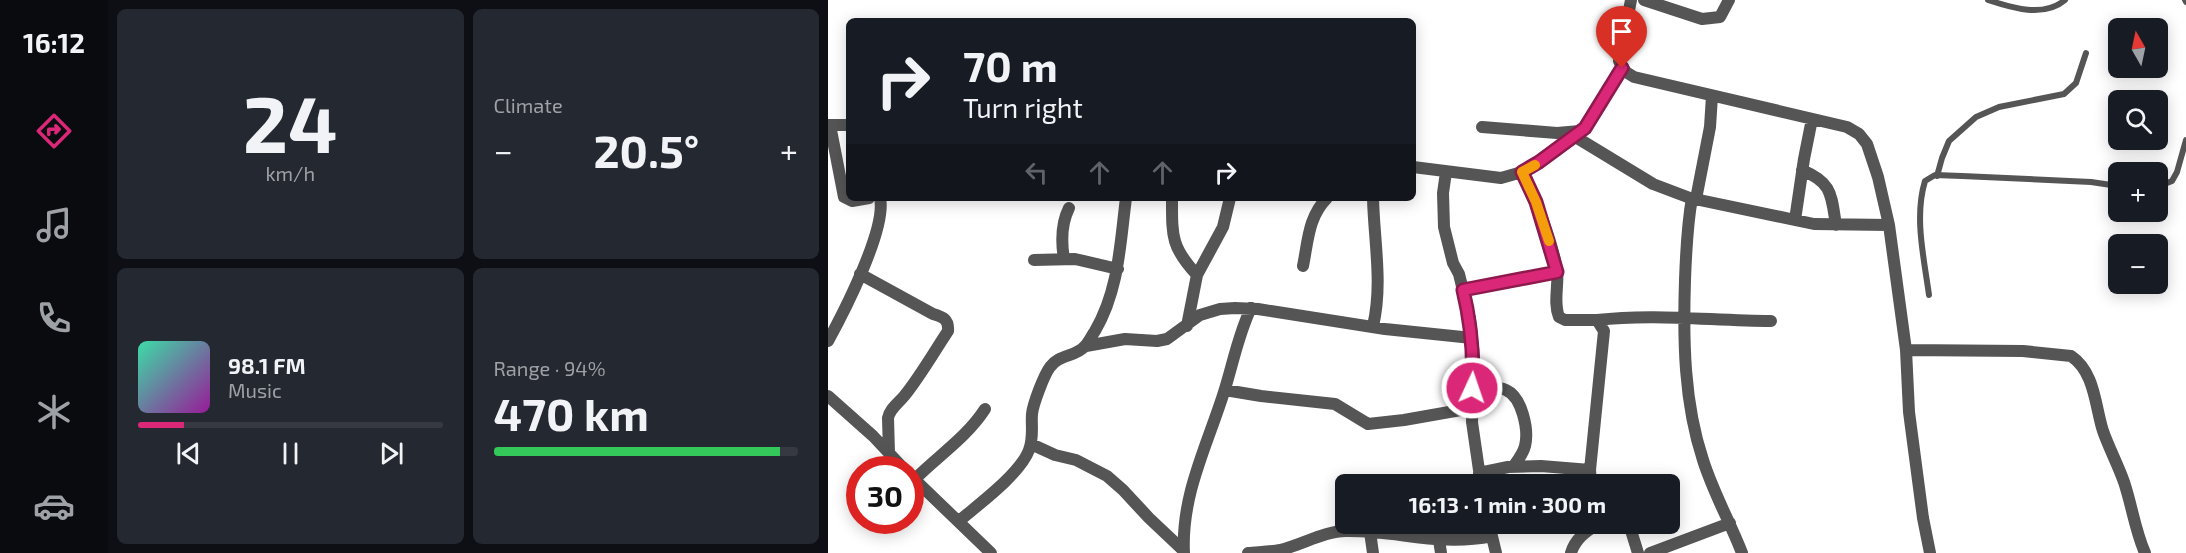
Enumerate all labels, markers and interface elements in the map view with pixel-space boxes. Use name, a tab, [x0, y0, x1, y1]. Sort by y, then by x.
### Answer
pin	[1596, 6, 1647, 68]
icon: arrive	[1605, 15, 1638, 48]
north arrow	[2108, 18, 2168, 78]
map controls	[2108, 18, 2168, 294]
text: 16:12	[23, 26, 85, 58]
text: 70 m	[963, 40, 1058, 90]
icon: right	[864, 42, 942, 120]
text: 24	[243, 75, 338, 169]
button: search	[2108, 90, 2168, 150]
text: Turn right	[963, 91, 1083, 123]
text: Climate	[494, 93, 563, 117]
icon: directions	[33, 110, 75, 152]
text: 20.5°	[593, 123, 699, 177]
text: −	[494, 130, 513, 170]
text: +	[780, 130, 798, 170]
icon: left	[1020, 156, 1053, 189]
icon: ahead	[1083, 156, 1116, 189]
icon: ahead	[1146, 156, 1179, 189]
icon: right	[1209, 156, 1242, 189]
text: km/h	[265, 161, 315, 185]
button: +	[2108, 162, 2168, 222]
icon: music	[33, 204, 75, 246]
button: −	[2108, 234, 2168, 294]
icon: phone	[33, 297, 75, 339]
text: 98.1 FM	[228, 352, 306, 378]
text: Range · 94%	[494, 356, 606, 380]
position arrow	[1440, 356, 1504, 420]
text: Music	[228, 378, 282, 402]
text: 470 km	[494, 386, 649, 440]
icon: climate	[33, 391, 75, 433]
icon: previous	[172, 437, 205, 470]
icon: pause	[274, 437, 307, 470]
icon: next	[375, 437, 408, 470]
speed limit sign: 30	[846, 456, 924, 534]
icon: car	[33, 485, 75, 527]
text: 16:13 · 1 min · 300 m	[1409, 491, 1606, 517]

